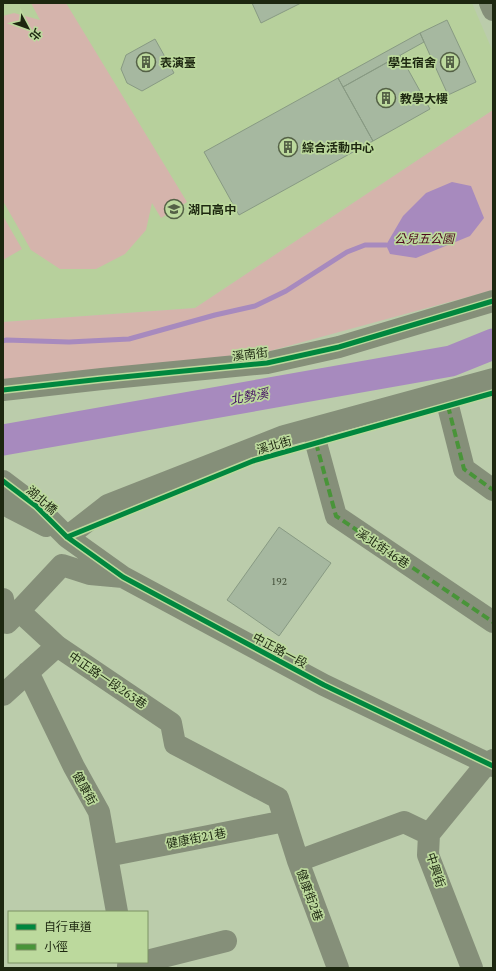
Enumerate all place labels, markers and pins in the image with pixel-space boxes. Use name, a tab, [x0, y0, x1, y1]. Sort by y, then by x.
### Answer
building icon: 表演臺	[135, 51, 157, 73]
building icon: 學生宿舍	[439, 51, 461, 73]
place label: 表演臺	[160, 55, 196, 70]
place label: 學生宿舍	[388, 55, 436, 70]
building icon: 教學大樓	[375, 87, 397, 109]
place label: 教學大樓	[400, 91, 448, 106]
building icon: 綜合活動中心	[277, 136, 299, 158]
place label: 綜合活動中心	[302, 140, 374, 155]
school or university icon: 湖口高中	[163, 198, 185, 220]
place label: 湖口高中	[188, 202, 236, 217]

